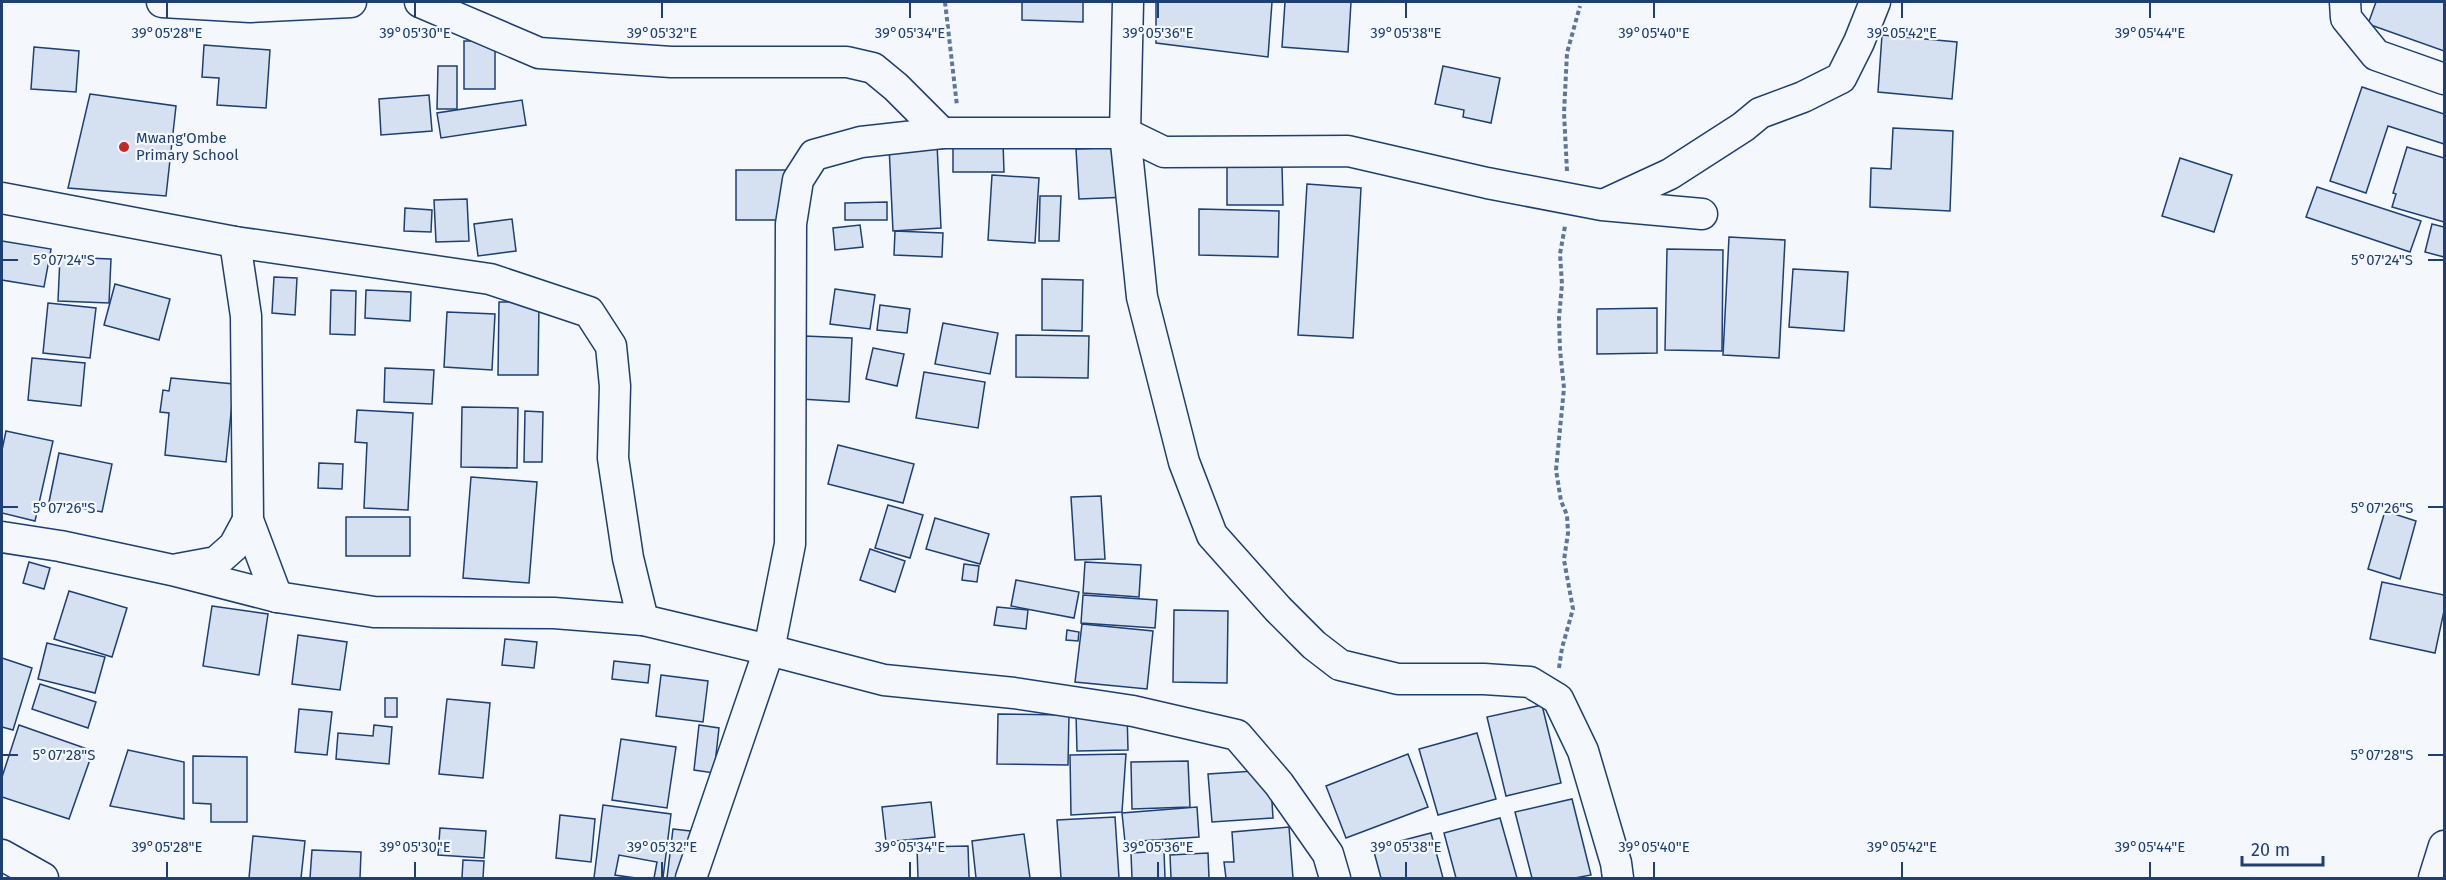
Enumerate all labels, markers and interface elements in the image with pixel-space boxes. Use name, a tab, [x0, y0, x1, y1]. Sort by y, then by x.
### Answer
text: 39°05'28"E	[131, 24, 203, 42]
text: 39°05'30"E	[379, 24, 451, 42]
text: 39°05'32"E	[627, 24, 697, 42]
text: 39°05'34"E	[875, 24, 945, 42]
text: 39°05'36"E	[1123, 24, 1193, 42]
text: 39°05'38"E	[1370, 24, 1442, 42]
text: 39°05'40"E	[1618, 24, 1690, 42]
text: 39°05'42"E	[1867, 24, 1937, 42]
text: 39°05'44"E	[2115, 24, 2185, 42]
place label: Mwang'Ombe Primary School	[136, 129, 239, 164]
marker: Mwang'Ombe Primary School	[117, 140, 131, 154]
text: 5°07'24"S	[33, 251, 95, 269]
text: 5°07'24"S	[2351, 251, 2413, 269]
text: 5°07'26"S	[33, 499, 95, 517]
text: 5°07'26"S	[2351, 499, 2413, 517]
text: 5°07'28"S	[33, 746, 96, 764]
text: 5°07'28"S	[2351, 746, 2414, 764]
scale bar	[2242, 829, 2323, 867]
text: 39°05'28"E	[131, 838, 203, 856]
text: 39°05'30"E	[379, 838, 451, 856]
text: 39°05'32"E	[627, 838, 697, 856]
text: 39°05'34"E	[875, 838, 945, 856]
text: 39°05'36"E	[1123, 838, 1193, 856]
text: 39°05'38"E	[1370, 838, 1442, 856]
text: 39°05'40"E	[1618, 838, 1690, 856]
text: 39°05'42"E	[1867, 838, 1937, 856]
text: 39°05'44"E	[2115, 838, 2185, 856]
text: 20 m	[2251, 839, 2290, 861]

